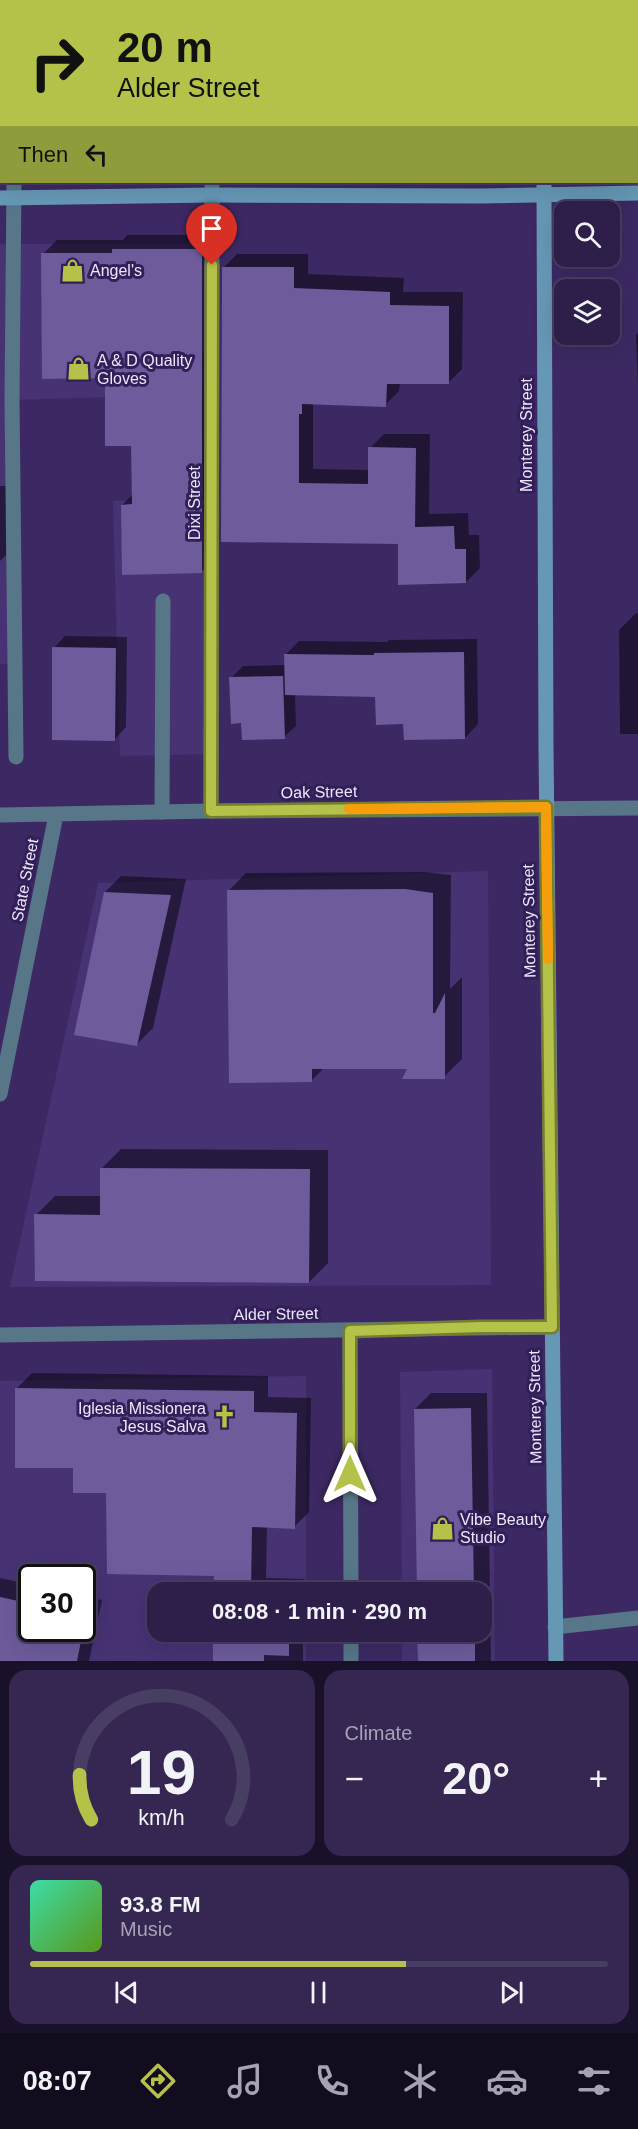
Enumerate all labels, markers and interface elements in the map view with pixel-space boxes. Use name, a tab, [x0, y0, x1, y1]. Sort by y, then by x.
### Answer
icon: right	[18, 24, 96, 102]
text: 20 m	[117, 24, 213, 71]
text: Alder Street	[117, 73, 260, 103]
icon: left	[80, 138, 113, 171]
text: Then	[18, 142, 68, 167]
map controls	[554, 201, 620, 345]
button: search	[554, 201, 620, 267]
pin	[186, 203, 237, 265]
icon: arrive	[195, 212, 228, 245]
shop icon: Angel's	[59, 257, 85, 283]
place label: Angel's	[90, 262, 142, 279]
button: layers	[554, 279, 620, 345]
place label: A & D Quality Gloves	[97, 352, 192, 387]
shop icon: A & D Quality Gloves	[66, 356, 92, 382]
street label: Monterey Street	[518, 378, 535, 492]
street label: Dixi Street	[186, 466, 203, 540]
street label: Oak Street	[281, 783, 358, 801]
street label: State Street	[9, 836, 42, 923]
street label: Monterey Street	[519, 863, 538, 978]
street label: Alder Street	[234, 1305, 319, 1323]
street label: Monterey Street	[525, 1349, 544, 1464]
place label: Iglesia Missionera Jesus Salva	[78, 1400, 206, 1435]
church icon: Iglesia Missionera Jesus Salva	[211, 1404, 237, 1430]
position arrow	[318, 1442, 382, 1506]
place label: Vibe Beauty Studio	[460, 1511, 546, 1546]
shop icon: Vibe Beauty Studio	[429, 1515, 455, 1541]
speed limit sign: 30	[18, 1564, 96, 1642]
text: 08:08 · 1 min · 290 m	[212, 1599, 427, 1624]
text: Climate	[345, 1722, 412, 1744]
text: 19	[127, 1738, 196, 1807]
text: 20°	[442, 1753, 510, 1804]
text: −	[345, 1760, 364, 1797]
text: +	[589, 1760, 608, 1797]
text: km/h	[139, 1806, 185, 1830]
text: 93.8 FM	[120, 1892, 201, 1917]
text: Music	[120, 1918, 172, 1940]
icon: previous	[110, 1976, 143, 2009]
icon: pause	[302, 1976, 335, 2009]
icon: next	[495, 1976, 528, 2009]
icon: directions	[137, 2060, 179, 2102]
icon: music	[224, 2060, 266, 2102]
icon: phone	[311, 2060, 353, 2102]
icon: climate	[399, 2060, 441, 2102]
icon: car	[486, 2060, 528, 2102]
icon: filters	[573, 2060, 615, 2102]
text: 08:07	[23, 2066, 92, 2096]

